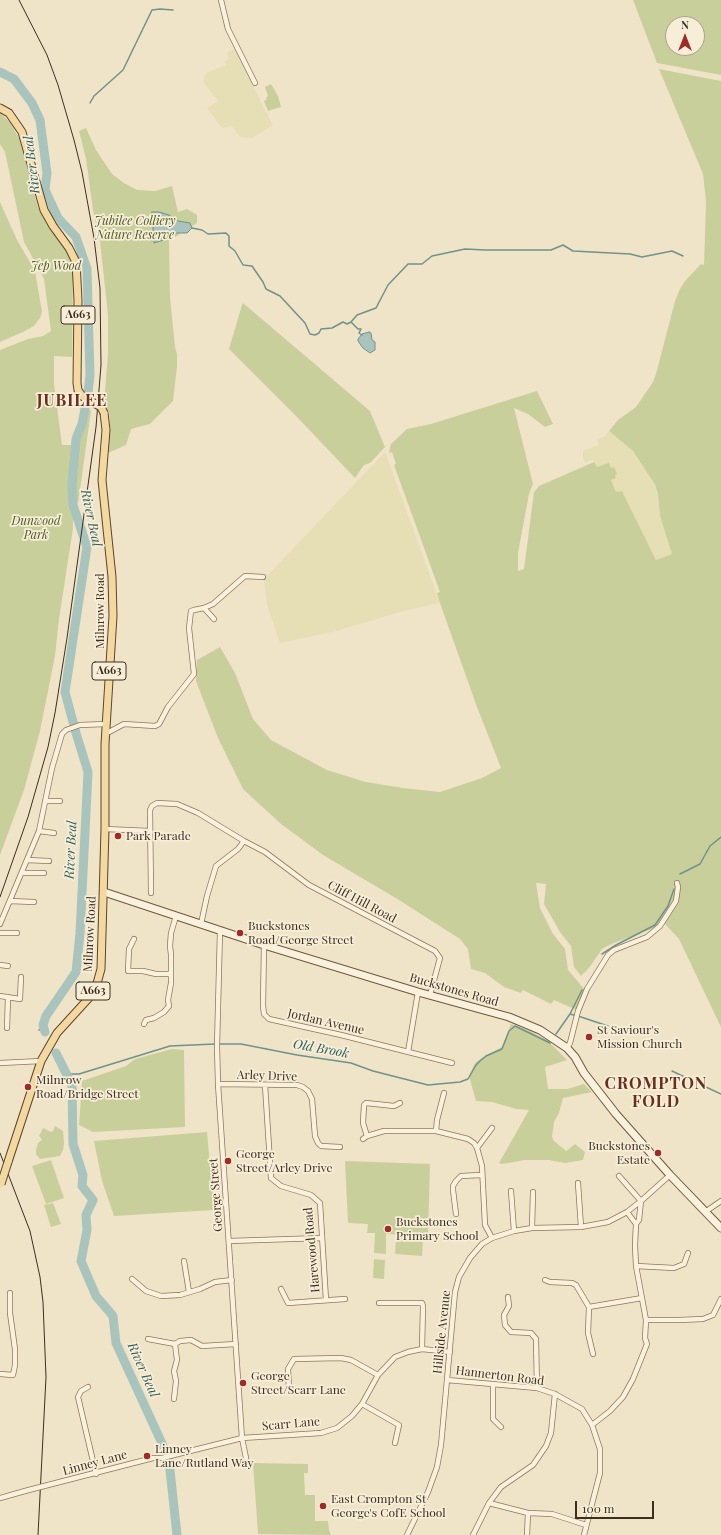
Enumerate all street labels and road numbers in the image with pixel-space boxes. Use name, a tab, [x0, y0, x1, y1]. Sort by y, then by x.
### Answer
road number: A663	[61, 306, 95, 324]
street label: Milnrow Road	[93, 573, 107, 649]
road number: A663	[92, 662, 126, 680]
street label: Cliff Hill Road	[325, 878, 399, 926]
street label: Milnrow Road	[81, 896, 99, 972]
street label: Buckstones Road	[408, 970, 500, 1010]
road number: A663	[76, 982, 110, 1000]
street label: Jordan Avenue	[286, 1006, 366, 1038]
street label: Arley Drive	[237, 1068, 297, 1084]
street label: George Street	[206, 1158, 226, 1232]
street label: Harewood Road	[301, 1207, 323, 1293]
street label: Hillside Avenue	[430, 1289, 454, 1375]
street label: Hannerton Road	[455, 1363, 545, 1389]
street label: Scarr Lane	[261, 1414, 321, 1434]
street label: Linney Lane	[61, 1447, 129, 1479]

